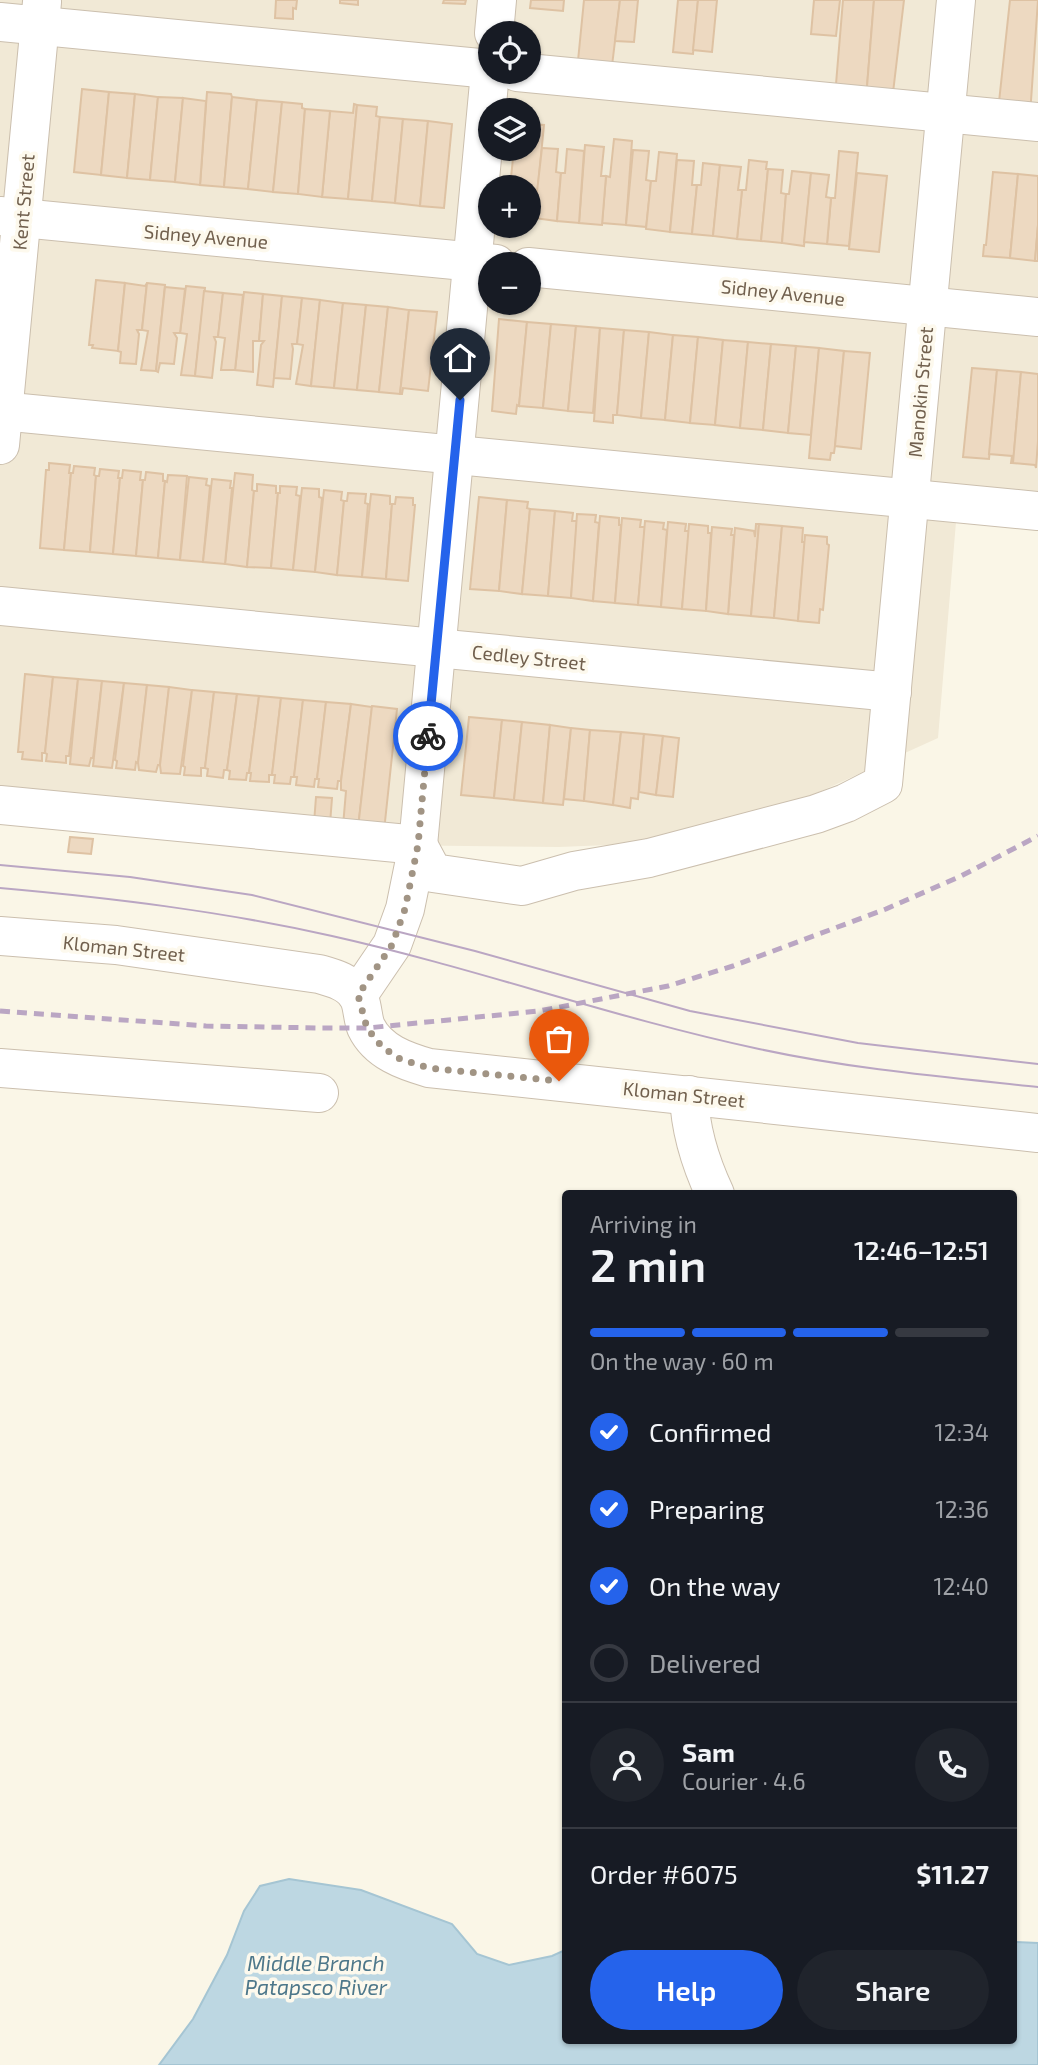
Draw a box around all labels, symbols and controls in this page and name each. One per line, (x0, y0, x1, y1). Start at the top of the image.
map controls (478, 21, 541, 315)
button: locate (478, 21, 541, 84)
button: layers (478, 98, 541, 161)
street label: Kent Street (7, 153, 39, 251)
button: + (478, 175, 541, 238)
street label: Sidney Avenue (143, 219, 269, 253)
button: − (478, 252, 541, 315)
street label: Sidney Avenue (720, 274, 846, 310)
street label: Manokin Street (903, 326, 937, 458)
pin (430, 328, 490, 400)
icon: home (441, 339, 479, 377)
street label: Cedley Street (471, 640, 587, 674)
courier (393, 701, 463, 771)
icon: bike (409, 717, 447, 755)
street label: Kloman Street (62, 930, 186, 966)
pin (529, 1009, 589, 1081)
icon: bag (540, 1020, 578, 1058)
street label: Kloman Street (622, 1076, 746, 1112)
text: Arriving in (590, 1210, 697, 1238)
text: 12:46–12:51 (854, 1234, 989, 1265)
text: 2 min (590, 1236, 706, 1291)
text: On the way · 60 m (590, 1347, 774, 1375)
icon: check (590, 1413, 628, 1451)
text: Confirmed (649, 1416, 772, 1447)
text: 12:34 (935, 1418, 989, 1446)
icon: check (590, 1490, 628, 1528)
text: Preparing (649, 1493, 764, 1524)
text: 12:36 (936, 1495, 989, 1523)
icon: check (590, 1567, 628, 1605)
text: On the way (649, 1570, 780, 1601)
text: 12:40 (933, 1572, 989, 1600)
text: Delivered (649, 1647, 761, 1678)
button: person (590, 1728, 664, 1802)
button: phone (915, 1728, 989, 1802)
text: Sam (682, 1736, 735, 1767)
text: Courier · 4.6 (682, 1767, 806, 1795)
text: Order #6075 (590, 1858, 738, 1889)
text: $11.27 (916, 1858, 989, 1889)
water label: Middle Branch Patapsco River (245, 1950, 388, 1999)
button: Help (590, 1950, 783, 2030)
button: Share (797, 1950, 989, 2030)

